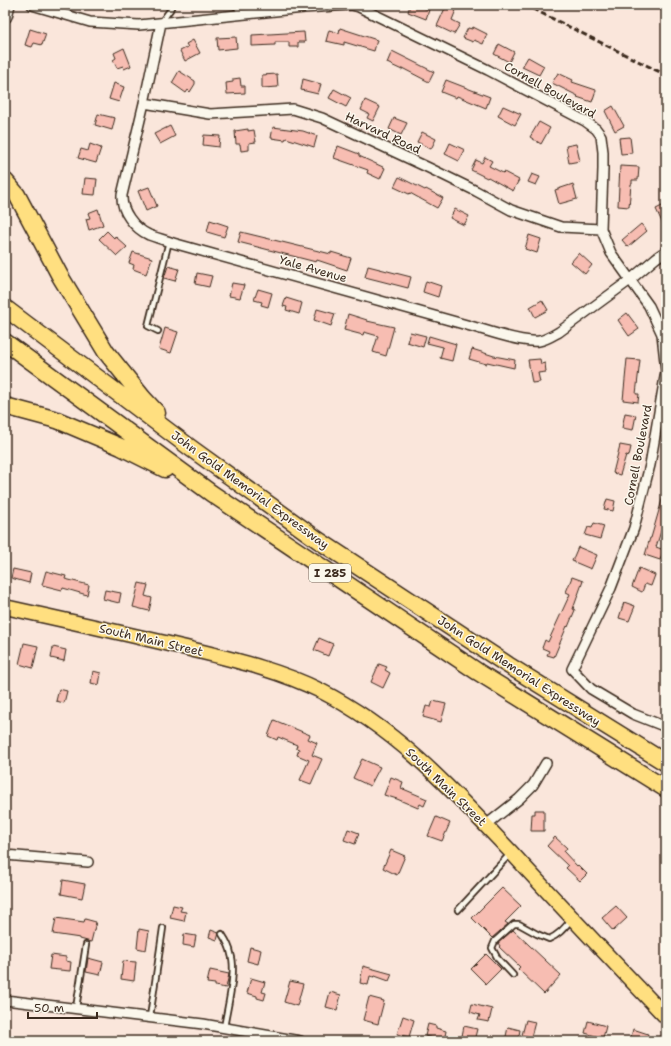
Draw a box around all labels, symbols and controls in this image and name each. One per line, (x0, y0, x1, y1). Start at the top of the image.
street label: Cornell Boulevard (501, 58, 599, 122)
street label: Harvard Road (342, 108, 424, 158)
street label: Yale Avenue (277, 252, 349, 286)
street label: Cornell Boulevard (620, 403, 656, 507)
street label: John Gold Memorial Expressway (168, 427, 332, 553)
road number: I 285 (309, 564, 351, 582)
street label: John Gold Memorial Expressway (434, 612, 604, 730)
street label: South Main Street (97, 620, 205, 660)
street label: South Main Street (402, 744, 490, 830)
scale bar (28, 994, 97, 1020)
text: 50 m (34, 1000, 64, 1016)

